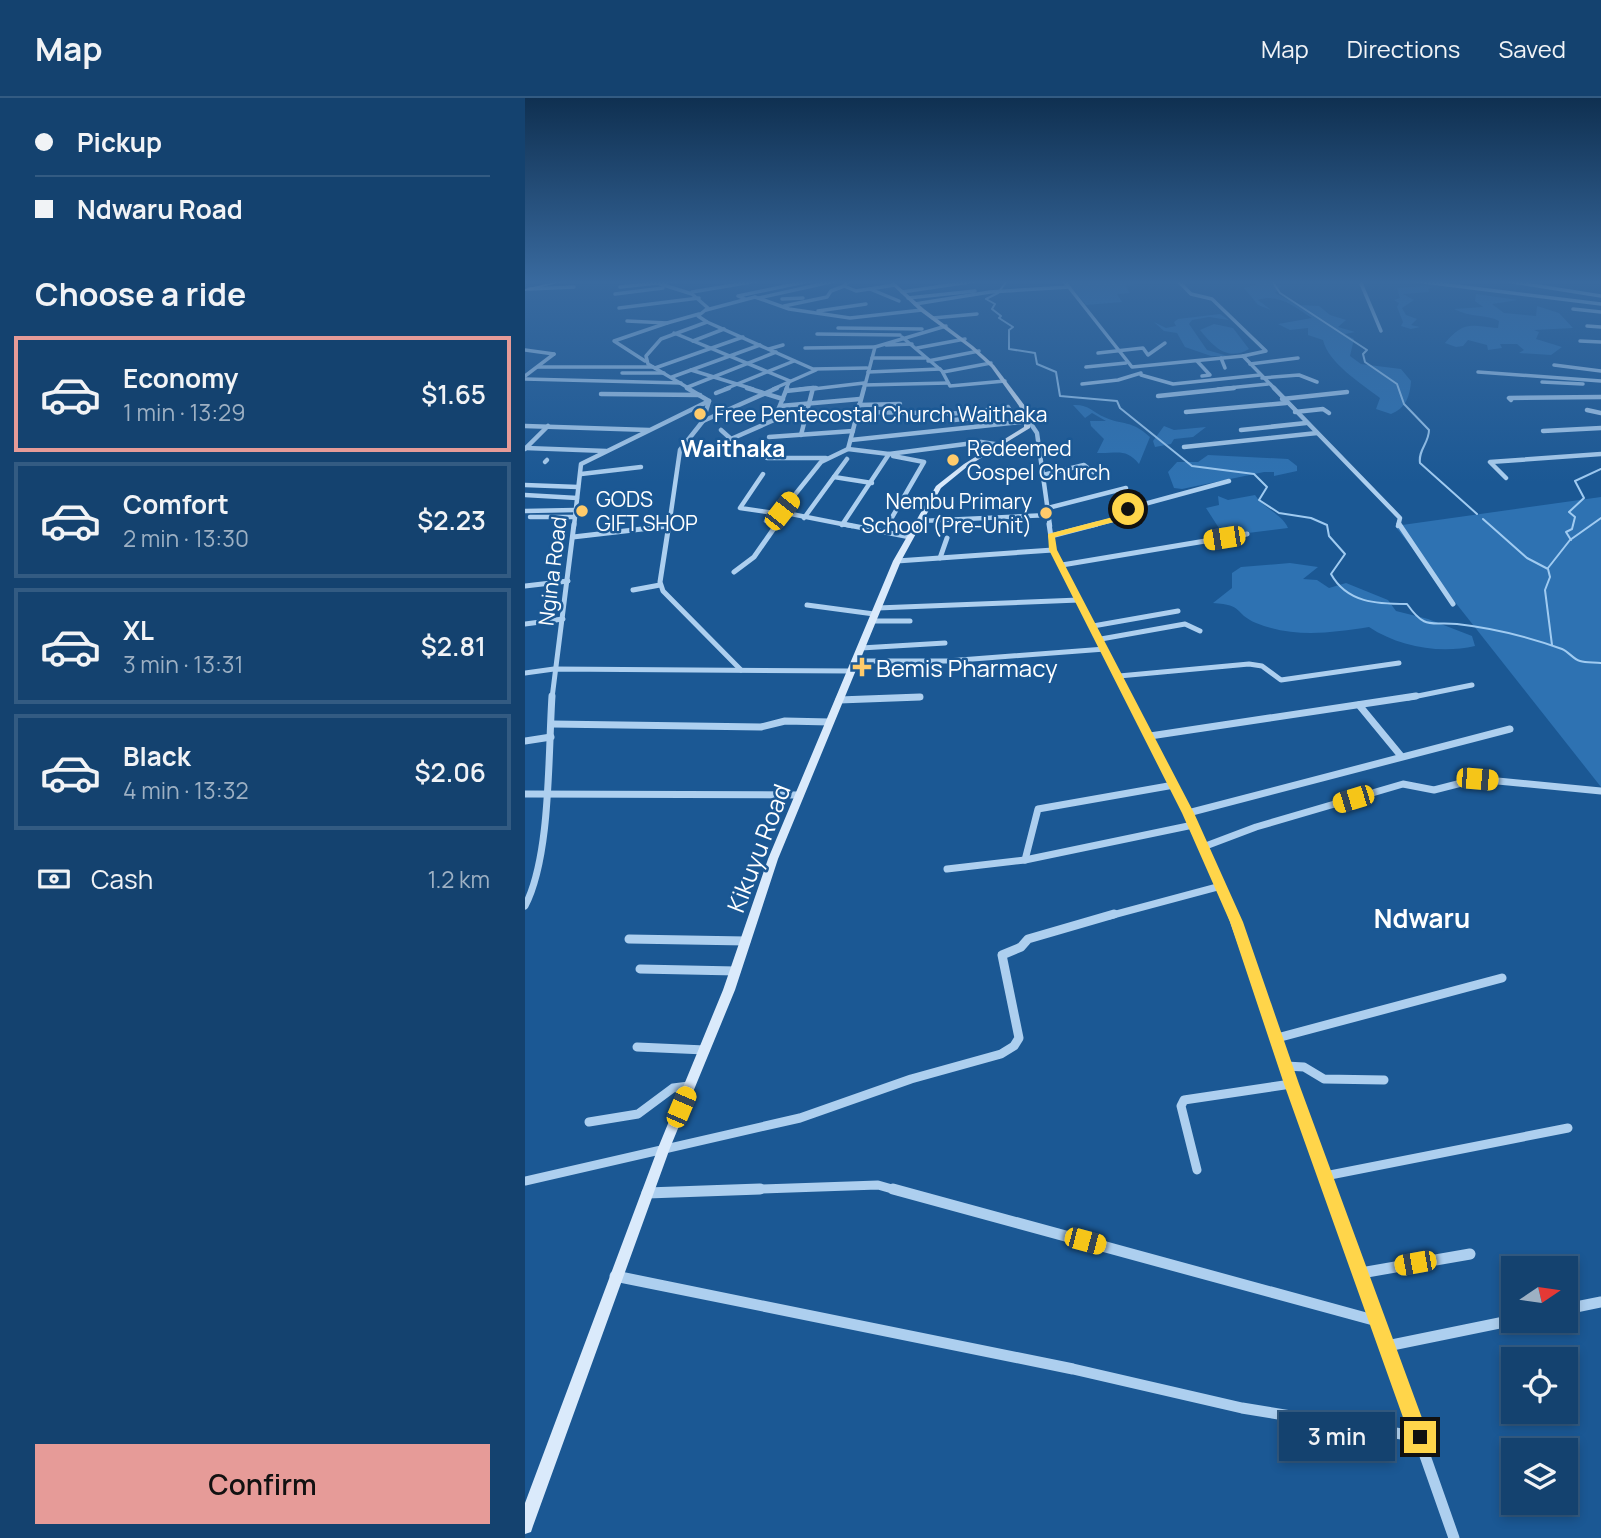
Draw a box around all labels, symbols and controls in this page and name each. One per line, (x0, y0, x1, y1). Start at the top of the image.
text: Map (35, 26, 103, 71)
text: Map (1261, 32, 1309, 65)
text: Directions (1347, 32, 1460, 65)
text: Saved (1498, 32, 1566, 65)
text: Pickup (77, 124, 162, 160)
text: Ndwaru Road (77, 191, 243, 227)
text: Choose a ride (35, 272, 246, 316)
text: Economy (123, 360, 238, 396)
icon: car (39, 363, 102, 426)
text: $1.65 (421, 376, 486, 412)
text: 1 min · 13:29 (123, 396, 245, 428)
place label: Free Pentecostal Church Waithaka (714, 400, 1047, 428)
marker: Free Pentecostal Church Waithaka (692, 406, 708, 422)
district label: Waithaka (681, 432, 785, 464)
place label: Redeemed Gospel Church (967, 434, 1110, 486)
marker: Redeemed Gospel Church (945, 452, 961, 468)
place label: GODS GIFT SHOP (596, 485, 698, 537)
text: Comfort (123, 486, 229, 522)
place label: Nembu Primary School (Pre-Unit) (861, 487, 1032, 539)
car (761, 488, 804, 534)
icon: car (39, 489, 102, 552)
route start (1112, 493, 1144, 525)
text: $2.23 (417, 502, 486, 538)
marker: GODS GIFT SHOP (574, 503, 590, 519)
marker: Nembu Primary School (Pre-Unit) (1038, 505, 1054, 521)
street label: Ngina Road (531, 515, 573, 627)
text: 2 min · 13:30 (123, 522, 249, 554)
car (1202, 524, 1247, 552)
text: XL (123, 612, 154, 648)
icon: car (39, 615, 102, 678)
text: $2.81 (421, 628, 486, 664)
text: 3 min · 13:31 (123, 648, 244, 680)
place label: Bemis Pharmacy (876, 651, 1058, 684)
marker: Bemis Pharmacy (854, 659, 870, 675)
text: Black (123, 738, 191, 774)
icon: car (39, 741, 102, 804)
text: $2.06 (414, 754, 486, 790)
car (1456, 767, 1499, 791)
text: 4 min · 13:32 (123, 774, 249, 806)
street label: Kikuyu Road (718, 779, 798, 917)
car (1330, 783, 1377, 815)
icon: cash (35, 860, 73, 898)
text: Cash (91, 861, 153, 897)
text: 1.2 km (427, 863, 490, 895)
district label: Ndwaru (1374, 900, 1470, 936)
car (664, 1084, 699, 1130)
car (1062, 1225, 1109, 1257)
car (1393, 1249, 1438, 1277)
north arrow (1501, 1256, 1579, 1334)
map controls (1501, 1256, 1578, 1515)
button: locate (1501, 1347, 1578, 1424)
callout: 3 min (1280, 1412, 1395, 1462)
text: 3 min (1308, 1420, 1366, 1452)
route end (1404, 1421, 1436, 1453)
button: layers (1501, 1438, 1578, 1515)
button: Confirm (35, 1444, 490, 1524)

